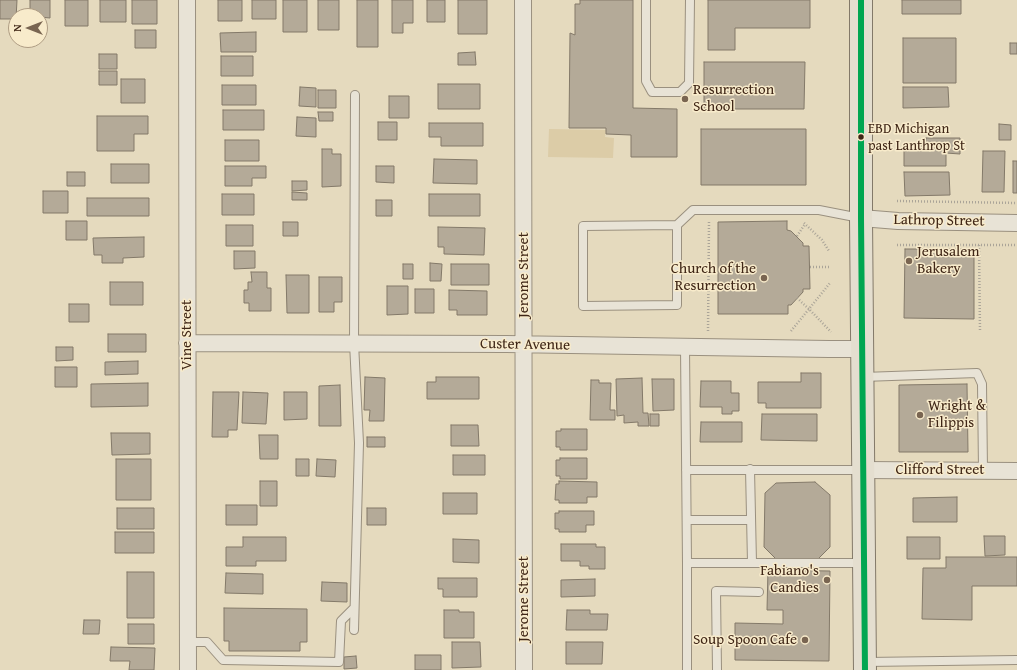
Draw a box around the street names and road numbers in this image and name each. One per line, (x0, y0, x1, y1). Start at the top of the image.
street label: Lathrop Street (893, 211, 985, 231)
street label: Jerome Street (515, 232, 533, 318)
street label: Vine Street (178, 300, 196, 370)
street label: Custer Avenue (480, 335, 570, 355)
street label: Clifford Street (895, 461, 985, 479)
street label: Jerome Street (515, 556, 533, 642)

